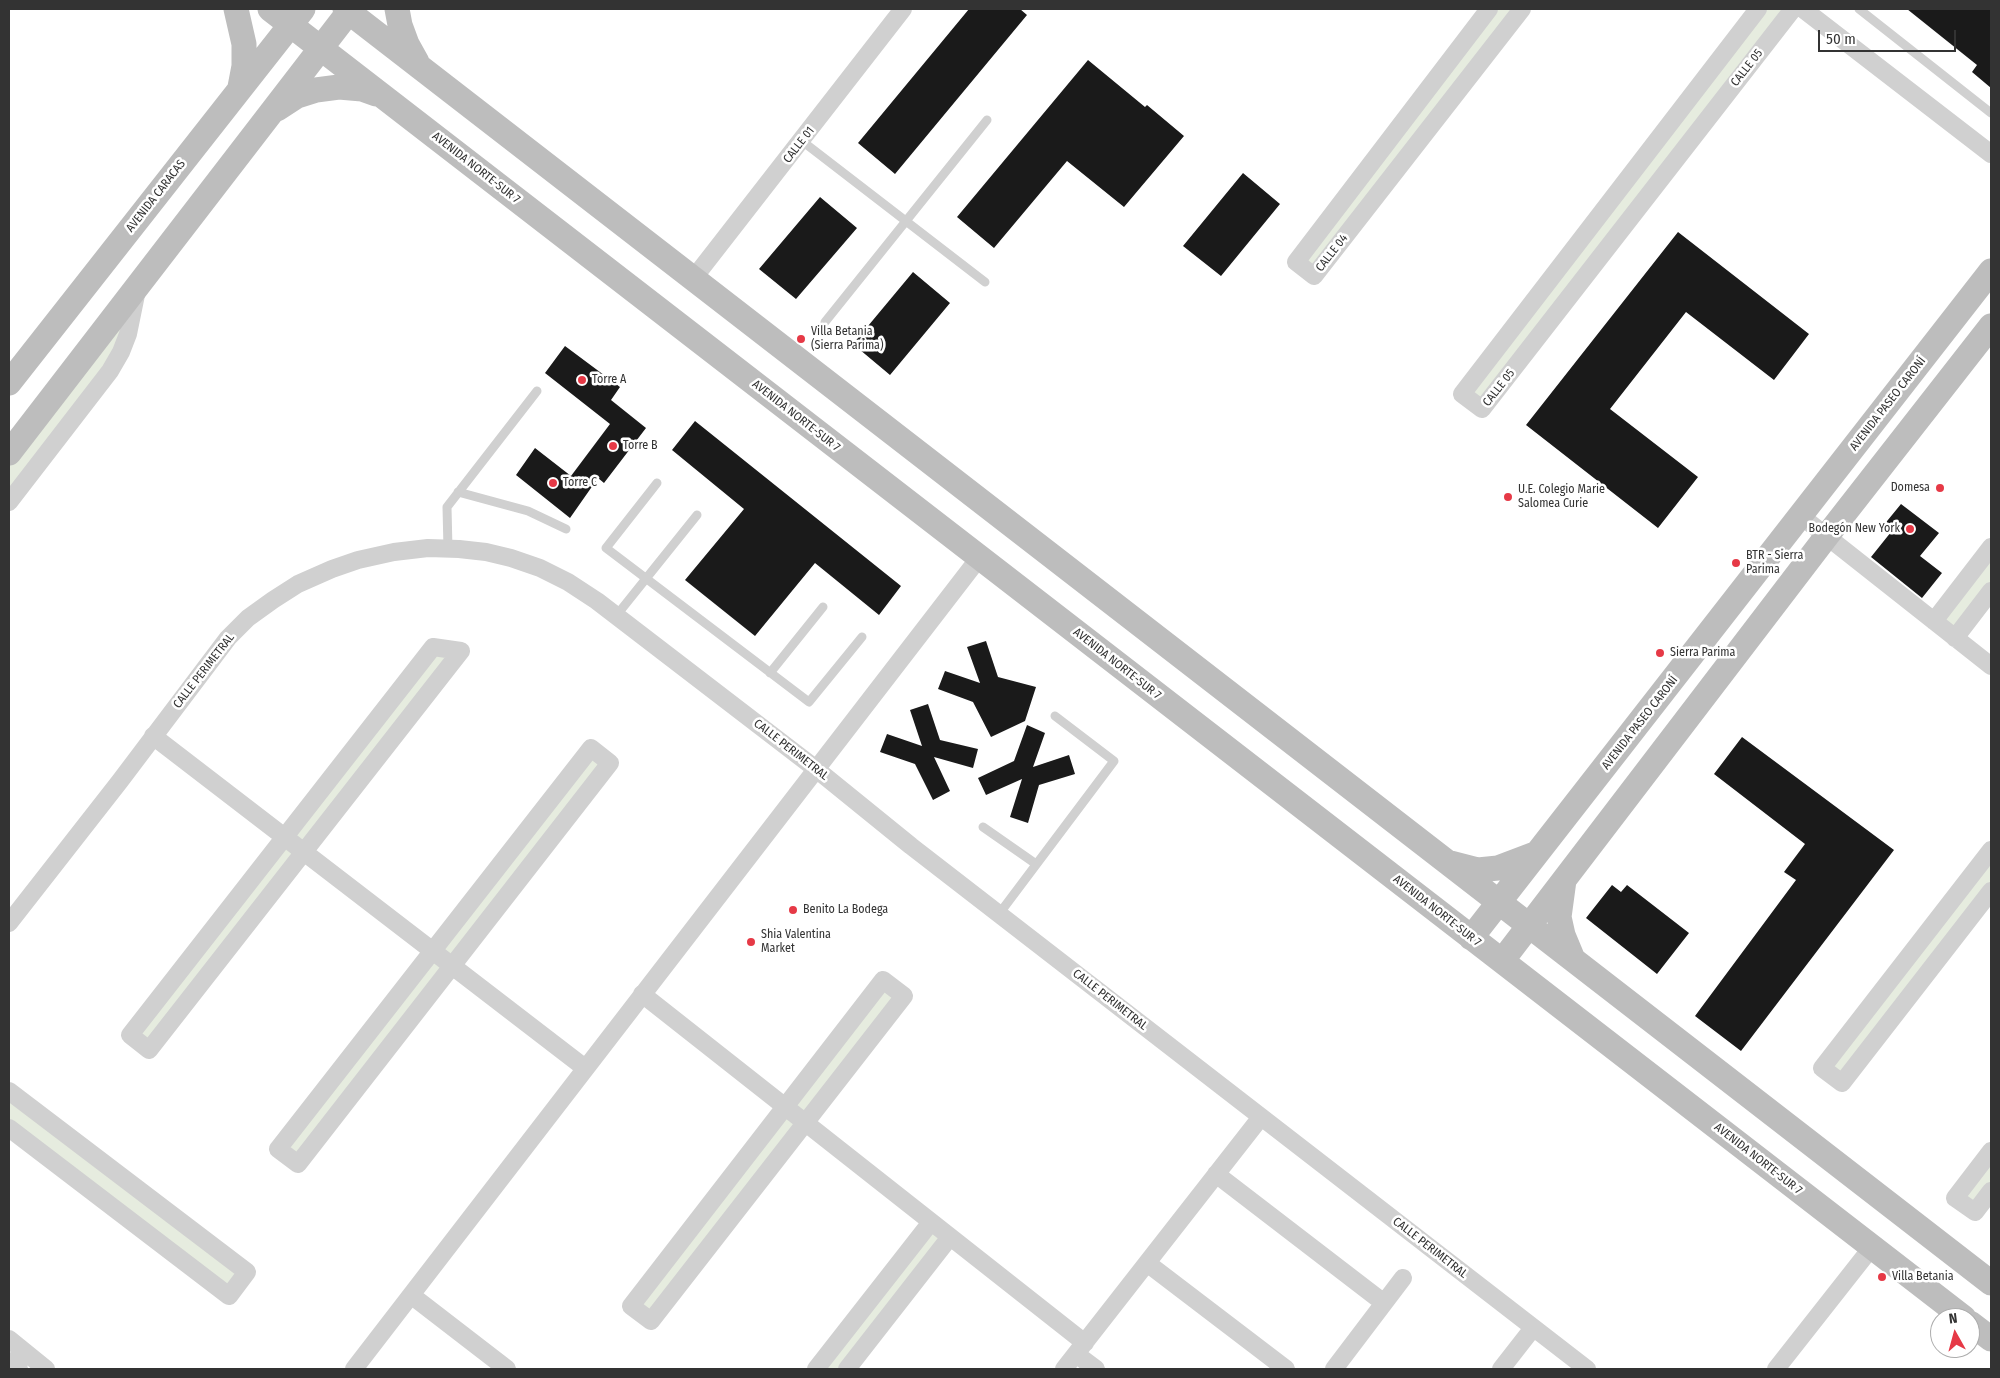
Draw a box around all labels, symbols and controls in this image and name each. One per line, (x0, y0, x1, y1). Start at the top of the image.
scale bar (1820, 20, 1958, 52)
text: 50 m (1826, 30, 1856, 48)
street label: CALLE 05 (1728, 47, 1766, 89)
street label: CALLE 01 (780, 124, 818, 166)
street label: AVENIDA NORTE-SUR 7 (429, 129, 523, 207)
street label: AVENIDA CARACAS (123, 157, 189, 235)
street label: CALLE 04 (1313, 231, 1351, 275)
place label: Villa Betania (Sierra Parima) (811, 325, 884, 353)
marker: Villa Betania (Sierra Parima) (795, 333, 807, 345)
street label: AVENIDA PASEO CARONÍ (1847, 354, 1929, 454)
street label: CALLE 05 (1480, 367, 1518, 409)
place label: Torre A (592, 373, 626, 387)
marker: Torre A (576, 374, 588, 386)
street label: AVENIDA NORTE-SUR 7 (749, 377, 843, 455)
place label: Torre B (623, 439, 658, 453)
marker: Torre B (607, 440, 619, 452)
place label: Torre C (563, 476, 597, 490)
marker: Torre C (547, 477, 559, 489)
place label: Domesa (1891, 481, 1930, 495)
marker: Domesa (1934, 482, 1946, 494)
place label: U.E. Colegio Marie Salomea Curie (1518, 483, 1605, 511)
marker: U.E. Colegio Marie Salomea Curie (1502, 491, 1514, 503)
place label: Bodegón New York (1809, 522, 1900, 536)
marker: Bodegón New York (1904, 523, 1916, 535)
place label: BTR - Sierra Parima (1746, 549, 1803, 577)
marker: BTR - Sierra Parima (1730, 557, 1742, 569)
street label: AVENIDA NORTE-SUR 7 (1070, 625, 1164, 703)
street label: CALLE PERIMETRAL (170, 631, 238, 711)
place label: Sierra Parima (1670, 646, 1735, 660)
marker: Sierra Parima (1654, 647, 1666, 659)
street label: AVENIDA PASEO CARONÍ (1599, 673, 1681, 773)
street label: CALLE PERIMETRAL (751, 716, 831, 784)
street label: AVENIDA NORTE-SUR 7 (1390, 872, 1484, 950)
place label: Benito La Bodega (803, 903, 888, 917)
marker: Benito La Bodega (787, 904, 799, 916)
place label: Shia Valentina Market (761, 928, 831, 956)
marker: Shia Valentina Market (745, 936, 757, 948)
street label: CALLE PERIMETRAL (1070, 966, 1150, 1034)
street label: AVENIDA NORTE-SUR 7 (1711, 1120, 1805, 1198)
street label: CALLE PERIMETRAL (1390, 1214, 1470, 1282)
place label: Villa Betania (1892, 1270, 1954, 1284)
marker: Villa Betania (1876, 1271, 1888, 1283)
north arrow (1930, 1308, 1980, 1358)
text: N (1948, 1310, 1958, 1328)

